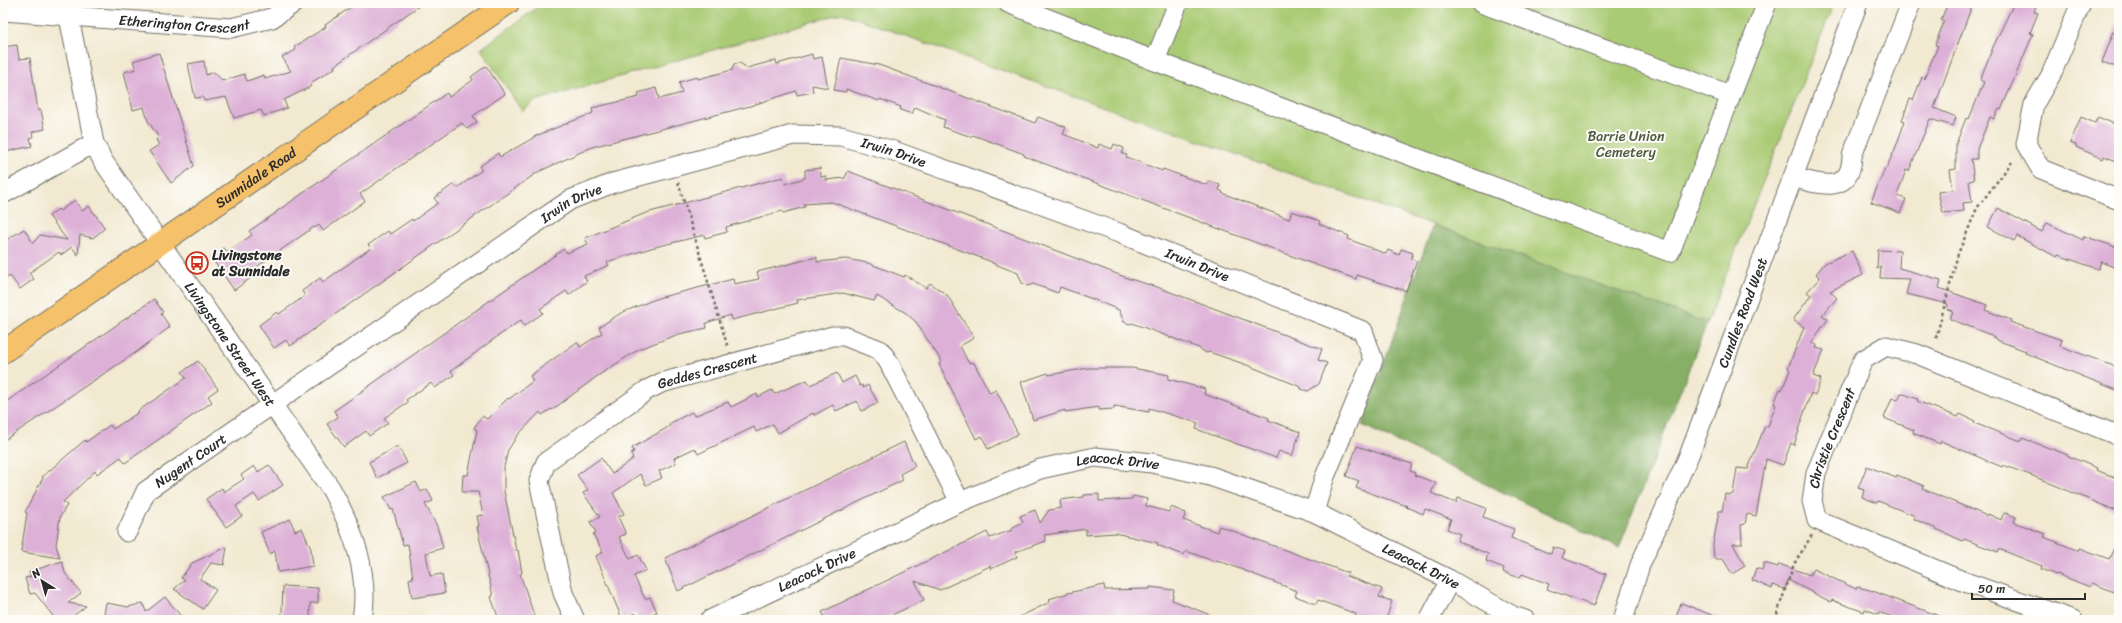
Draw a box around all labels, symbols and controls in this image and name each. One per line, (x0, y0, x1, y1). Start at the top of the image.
street label: Etherington Crescent (118, 7, 254, 40)
park label: Barrie Union Cemetery (1588, 124, 1665, 165)
street label: Irwin Drive (857, 130, 930, 174)
street label: Sunnidale Road (210, 139, 303, 215)
street label: Irwin Drive (534, 176, 606, 230)
street label: Irwin Drive (1161, 240, 1234, 289)
place label: Livingstone at Sunnidale (211, 243, 290, 284)
bus stop icon: Livingstone at Sunnidale (184, 250, 210, 276)
street label: Cundles Road West (1710, 254, 1774, 371)
street label: Livingstone Street West (178, 276, 283, 412)
street label: Geddes Crescent (654, 345, 760, 396)
street label: Christie Crescent (1801, 382, 1863, 490)
street label: Nugent Court (149, 427, 232, 494)
street label: Leacock Drive (1073, 444, 1162, 477)
street label: Leacock Drive (1378, 536, 1465, 596)
street label: Leacock Drive (773, 540, 860, 599)
north arrow (22, 561, 62, 601)
text: N (27, 563, 45, 584)
scale bar (1972, 575, 2085, 601)
text: 50 m (1978, 578, 2005, 600)

